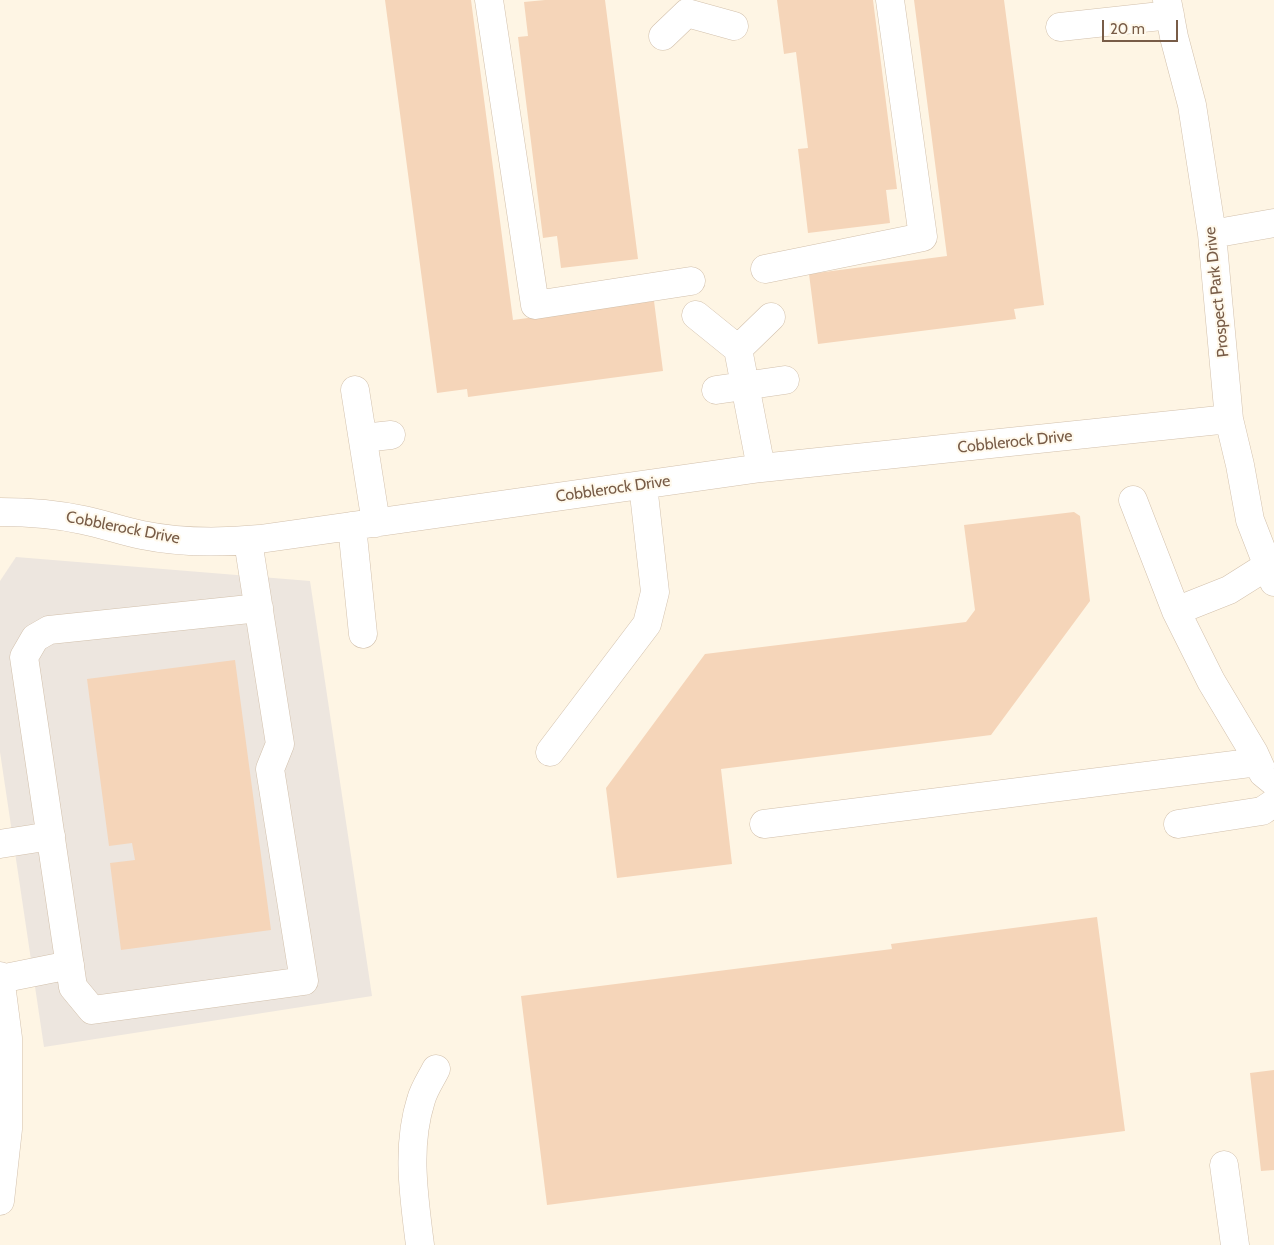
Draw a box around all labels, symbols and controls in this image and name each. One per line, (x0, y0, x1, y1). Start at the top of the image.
scale bar (1104, 10, 1180, 42)
text: 20 m (1110, 20, 1145, 38)
street label: Prospect Park Drive (1201, 226, 1233, 358)
street label: Cobblerock Drive (956, 426, 1074, 458)
street label: Cobblerock Drive (554, 471, 672, 507)
street label: Cobblerock Drive (64, 508, 182, 548)

